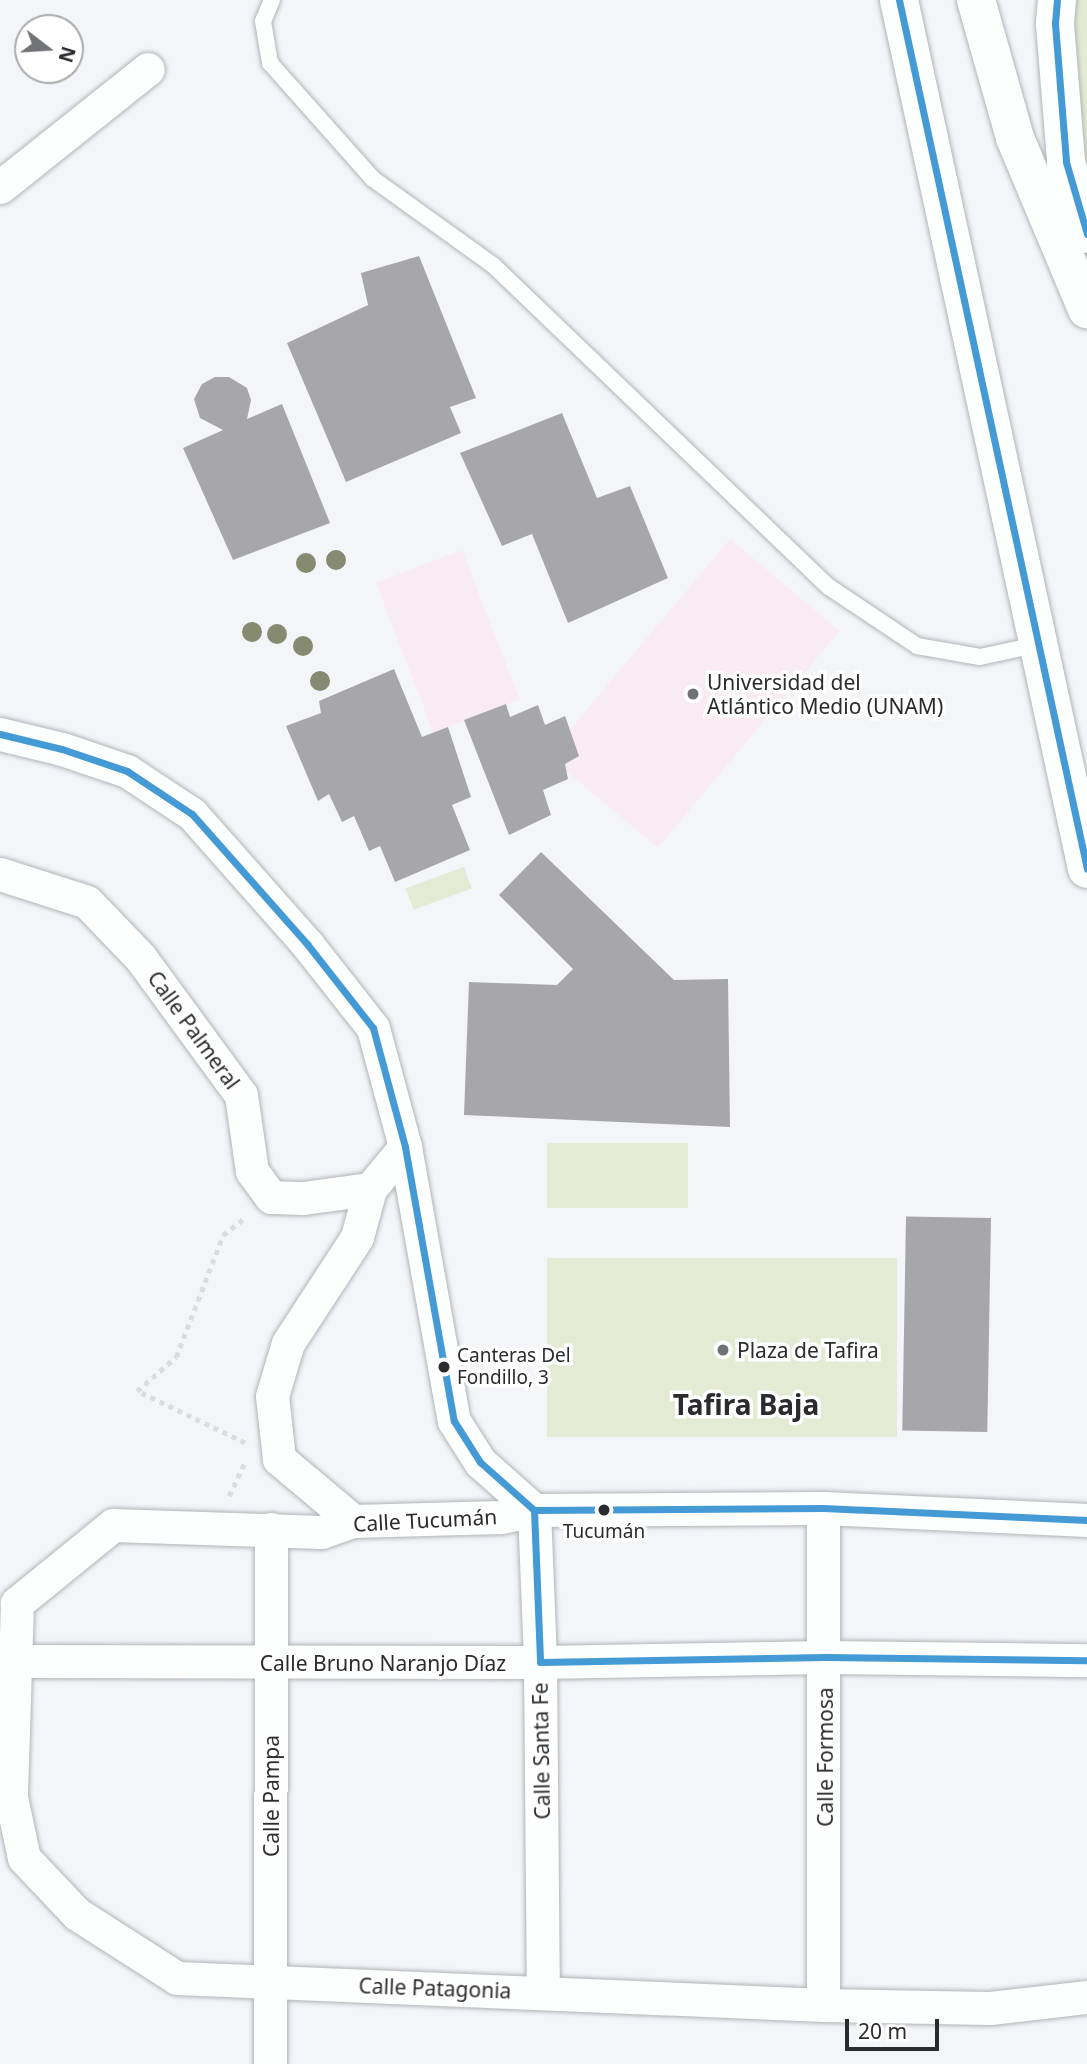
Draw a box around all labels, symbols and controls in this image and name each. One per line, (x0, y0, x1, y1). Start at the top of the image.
north arrow (14, 14, 84, 84)
text: N (52, 43, 82, 66)
place label: Universidad del Atlántico Medio (UNAM) (707, 669, 943, 719)
marker: Universidad del Atlántico Medio (UNAM) (685, 686, 701, 702)
street label: Calle Palmeral (143, 966, 245, 1094)
place label: Plaza de Tafira (737, 1337, 879, 1363)
marker: Plaza de Tafira (715, 1342, 731, 1358)
place label: Canteras Del Fondillo, 3 (457, 1345, 571, 1389)
marker: Canteras Del Fondillo, 3 (437, 1360, 451, 1374)
district label: Tafira Baja (673, 1387, 819, 1421)
marker: Tucumán (597, 1503, 611, 1517)
street label: Calle Tucumán (352, 1504, 498, 1536)
place label: Tucumán (563, 1521, 645, 1543)
street label: Calle Bruno Naranjo Díaz (260, 1650, 506, 1676)
street label: Calle Santa Fe (527, 1682, 555, 1820)
street label: Calle Formosa (812, 1687, 838, 1827)
street label: Calle Pampa (258, 1735, 284, 1857)
street label: Calle Patagonia (358, 1973, 512, 2003)
scale bar (849, 2004, 944, 2048)
text: 20 m (858, 2017, 907, 2045)

